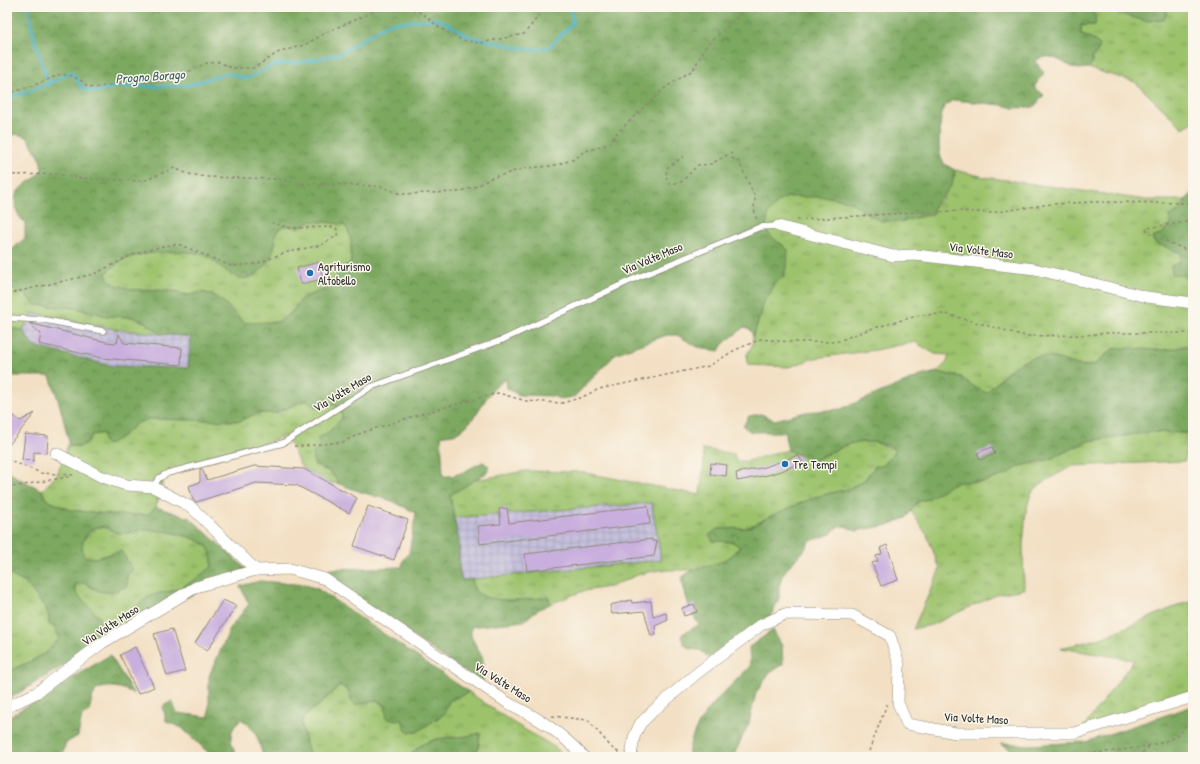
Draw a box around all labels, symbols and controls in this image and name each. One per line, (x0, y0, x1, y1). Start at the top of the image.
water label: Progno Borago (115, 64, 187, 88)
street label: Via Volte Maso (619, 237, 685, 278)
street label: Via Volte Maso (948, 238, 1014, 262)
place label: Agriturismo Altobello (318, 258, 371, 289)
marker: Agriturismo Altobello (305, 268, 315, 278)
street label: Via Volte Maso (310, 368, 374, 416)
place label: Tre Tempi (793, 456, 837, 473)
marker: Tre Tempi (780, 459, 790, 469)
street label: Via Volte Maso (78, 600, 142, 650)
street label: Via Volte Maso (471, 658, 535, 706)
street label: Via Volte Maso (943, 708, 1009, 728)

